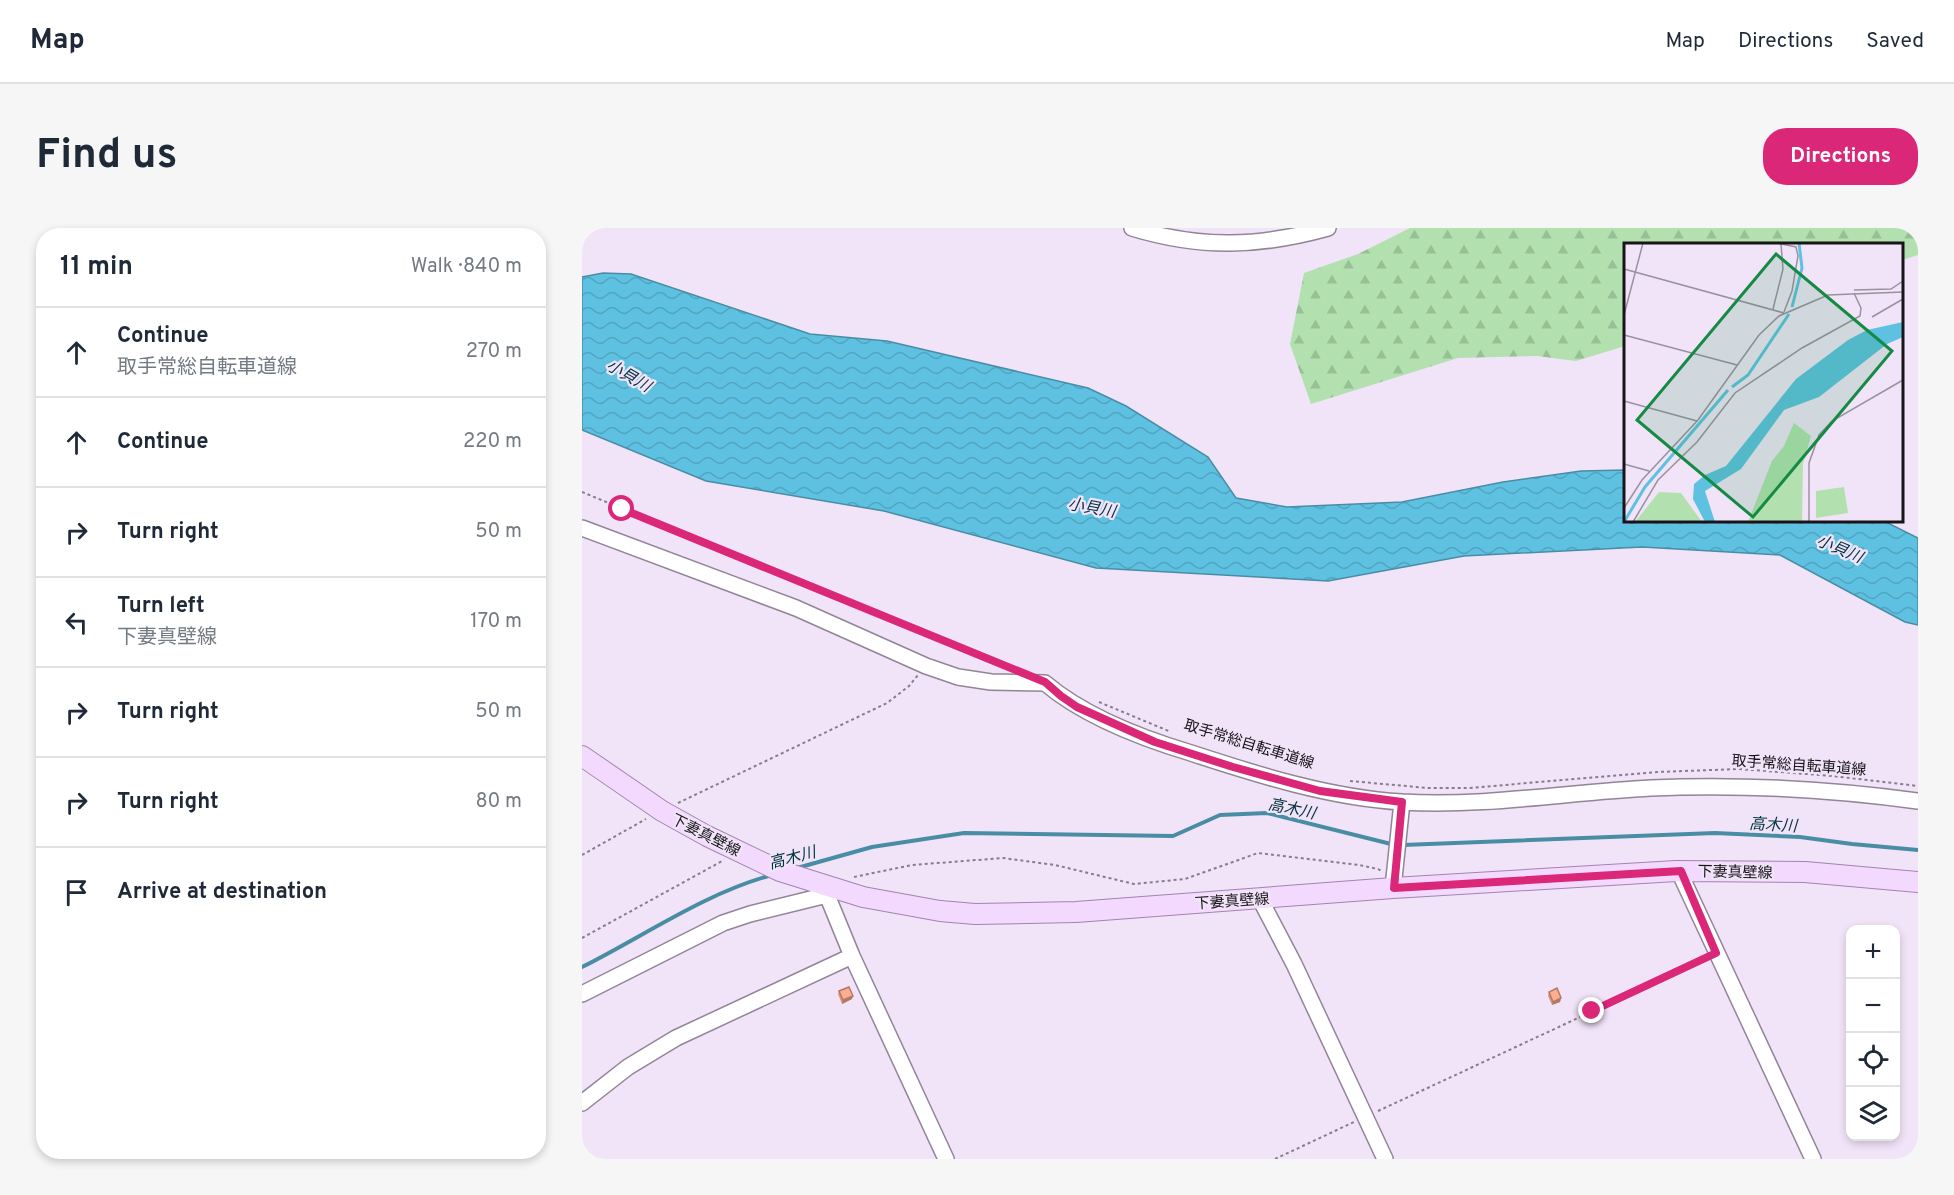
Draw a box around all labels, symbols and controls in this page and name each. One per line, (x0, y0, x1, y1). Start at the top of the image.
text: Map (30, 23, 85, 59)
text: Map (1665, 28, 1705, 55)
text: Directions (1738, 28, 1833, 55)
text: Saved (1866, 28, 1924, 55)
button: Directions (1763, 128, 1918, 185)
text: Find us (36, 130, 177, 183)
inset map (1624, 243, 1903, 522)
text: 11 min (60, 251, 133, 284)
text: Walk · 840 m (411, 254, 522, 280)
text: Continue (117, 323, 208, 350)
icon: ahead (60, 336, 93, 369)
text: 270 m (466, 339, 522, 365)
text: 取手常総自転車道線 (117, 355, 297, 381)
water label: 小貝川 (602, 356, 656, 398)
icon: ahead (60, 426, 93, 459)
text: Continue (117, 429, 208, 456)
text: 220 m (463, 429, 522, 455)
route start (608, 495, 634, 521)
water label: 小貝川 (1066, 495, 1119, 523)
icon: right (60, 516, 93, 549)
text: Turn right (117, 519, 219, 546)
text: 50 m (475, 519, 522, 545)
water label: 小貝川 (1813, 531, 1867, 569)
text: Turn left (117, 593, 205, 620)
icon: left (60, 606, 93, 639)
text: 170 m (470, 609, 522, 635)
text: 下妻真壁線 (117, 625, 217, 651)
icon: right (60, 696, 93, 729)
text: Turn right (117, 699, 219, 726)
text: 50 m (475, 699, 522, 725)
street label: 取手常総自転車道線 (1181, 717, 1316, 774)
street label: 取手常総自転車道線 (1731, 752, 1867, 781)
icon: right (60, 786, 93, 819)
text: Turn right (117, 789, 219, 816)
text: 80 m (476, 789, 522, 815)
water label: 高木川 (1266, 795, 1319, 825)
street label: 下妻真壁線 (668, 811, 743, 862)
water label: 高木川 (1748, 815, 1799, 837)
water label: 高木川 (767, 843, 820, 875)
street label: 下妻真壁線 (1697, 863, 1773, 884)
icon: arrive (60, 876, 93, 909)
text: Arrive at destination (117, 879, 327, 906)
street label: 下妻真壁線 (1194, 890, 1270, 915)
map controls (1846, 925, 1900, 1141)
button: + (1846, 925, 1900, 979)
button: − (1846, 979, 1900, 1033)
route end (1578, 997, 1604, 1023)
button: locate (1846, 1033, 1900, 1087)
button: layers (1846, 1087, 1900, 1141)

